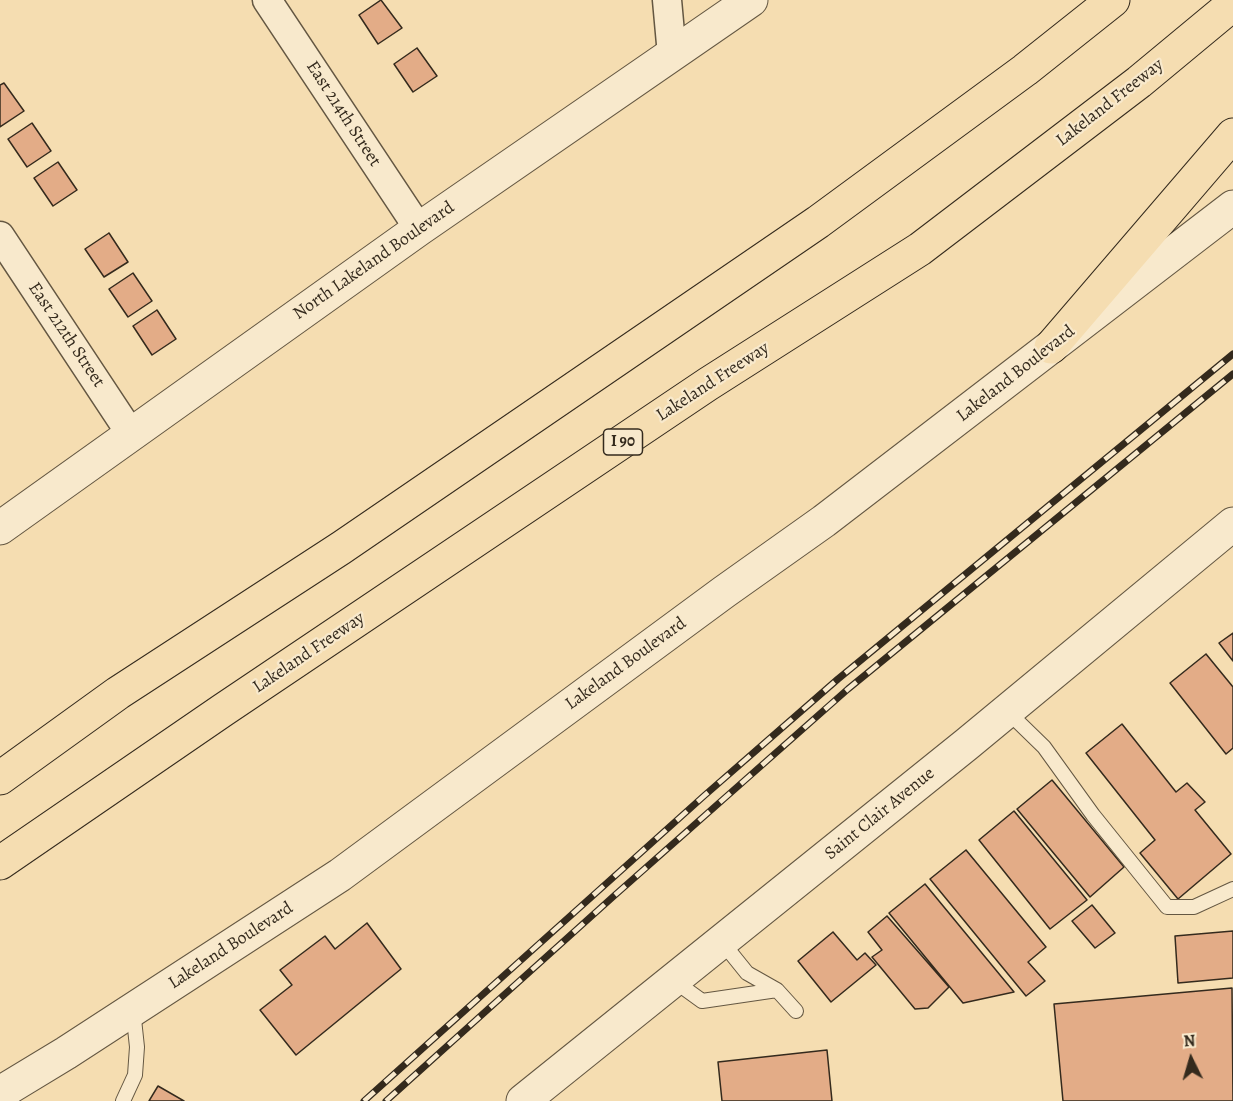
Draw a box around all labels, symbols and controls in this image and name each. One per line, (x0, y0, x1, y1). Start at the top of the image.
street label: Lakeland Freeway (1052, 54, 1168, 152)
street label: East 214th Street (301, 57, 385, 171)
street label: North Lakeland Boulevard (289, 197, 459, 325)
street label: East 212th Street (23, 278, 109, 392)
street label: Lakeland Boulevard (953, 321, 1079, 427)
street label: Lakeland Freeway (653, 337, 773, 427)
road number: I 90 (604, 429, 642, 455)
street label: Lakeland Freeway (249, 608, 369, 698)
street label: Lakeland Boulevard (561, 613, 691, 715)
street label: Saint Clair Avenue (821, 763, 939, 865)
street label: Lakeland Boulevard (165, 898, 297, 994)
north arrow (1161, 1029, 1221, 1089)
text: N (1183, 1030, 1196, 1053)

